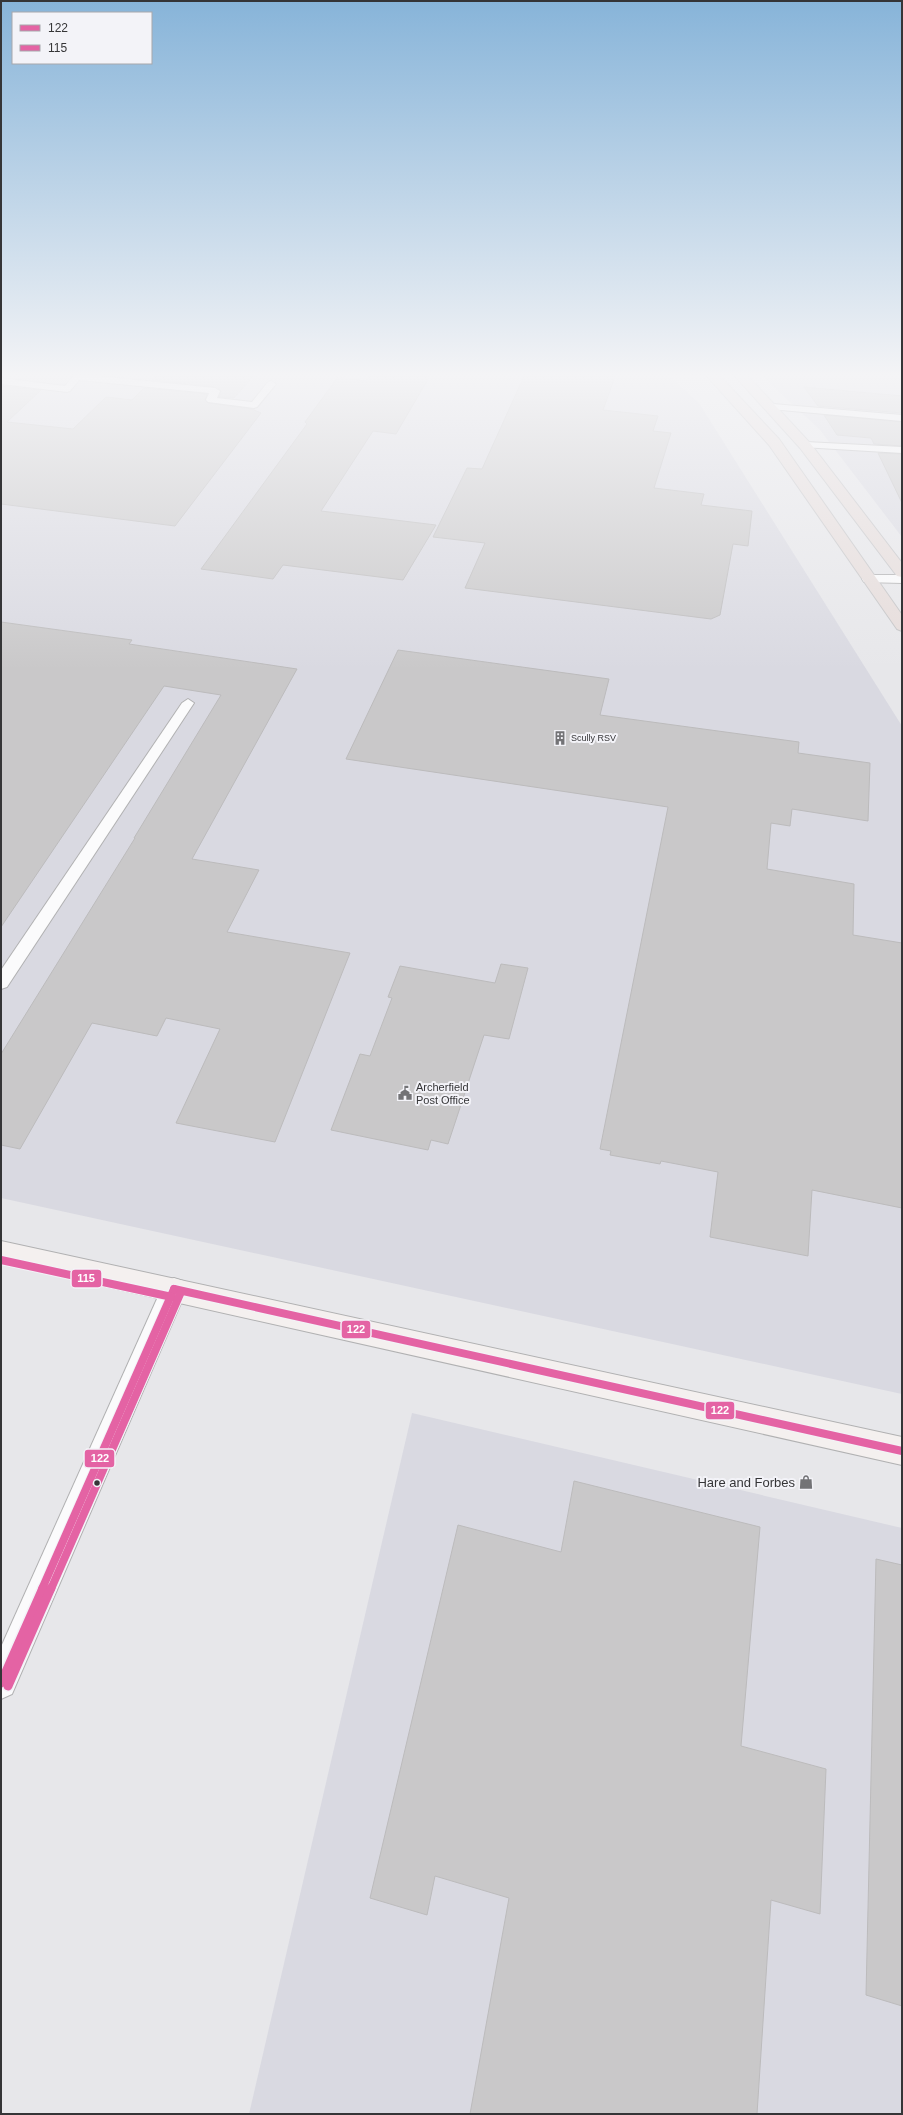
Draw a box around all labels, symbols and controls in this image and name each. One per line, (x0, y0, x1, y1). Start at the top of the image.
legend (12, 12, 152, 64)
text: 122 (48, 21, 68, 35)
text: 115 (48, 41, 67, 55)
building icon: Scully RSV (552, 730, 568, 746)
place label: Scully RSV (571, 733, 616, 743)
place label: Archerfield Post Office (416, 1081, 470, 1106)
public building icon: Archerfield Post Office (397, 1085, 413, 1101)
line badge: 115 (71, 1269, 102, 1288)
text: 115 (77, 1272, 95, 1284)
line badge: 122 (341, 1320, 371, 1339)
text: 122 (347, 1323, 365, 1335)
line badge: 122 (705, 1401, 735, 1420)
text: 122 (711, 1404, 729, 1416)
line badge: 122 (84, 1449, 115, 1468)
text: 122 (91, 1452, 109, 1464)
shop icon: Hare and Forbes (798, 1474, 814, 1490)
place label: Hare and Forbes (697, 1475, 795, 1490)
unlabelled marker (92, 1478, 102, 1488)

